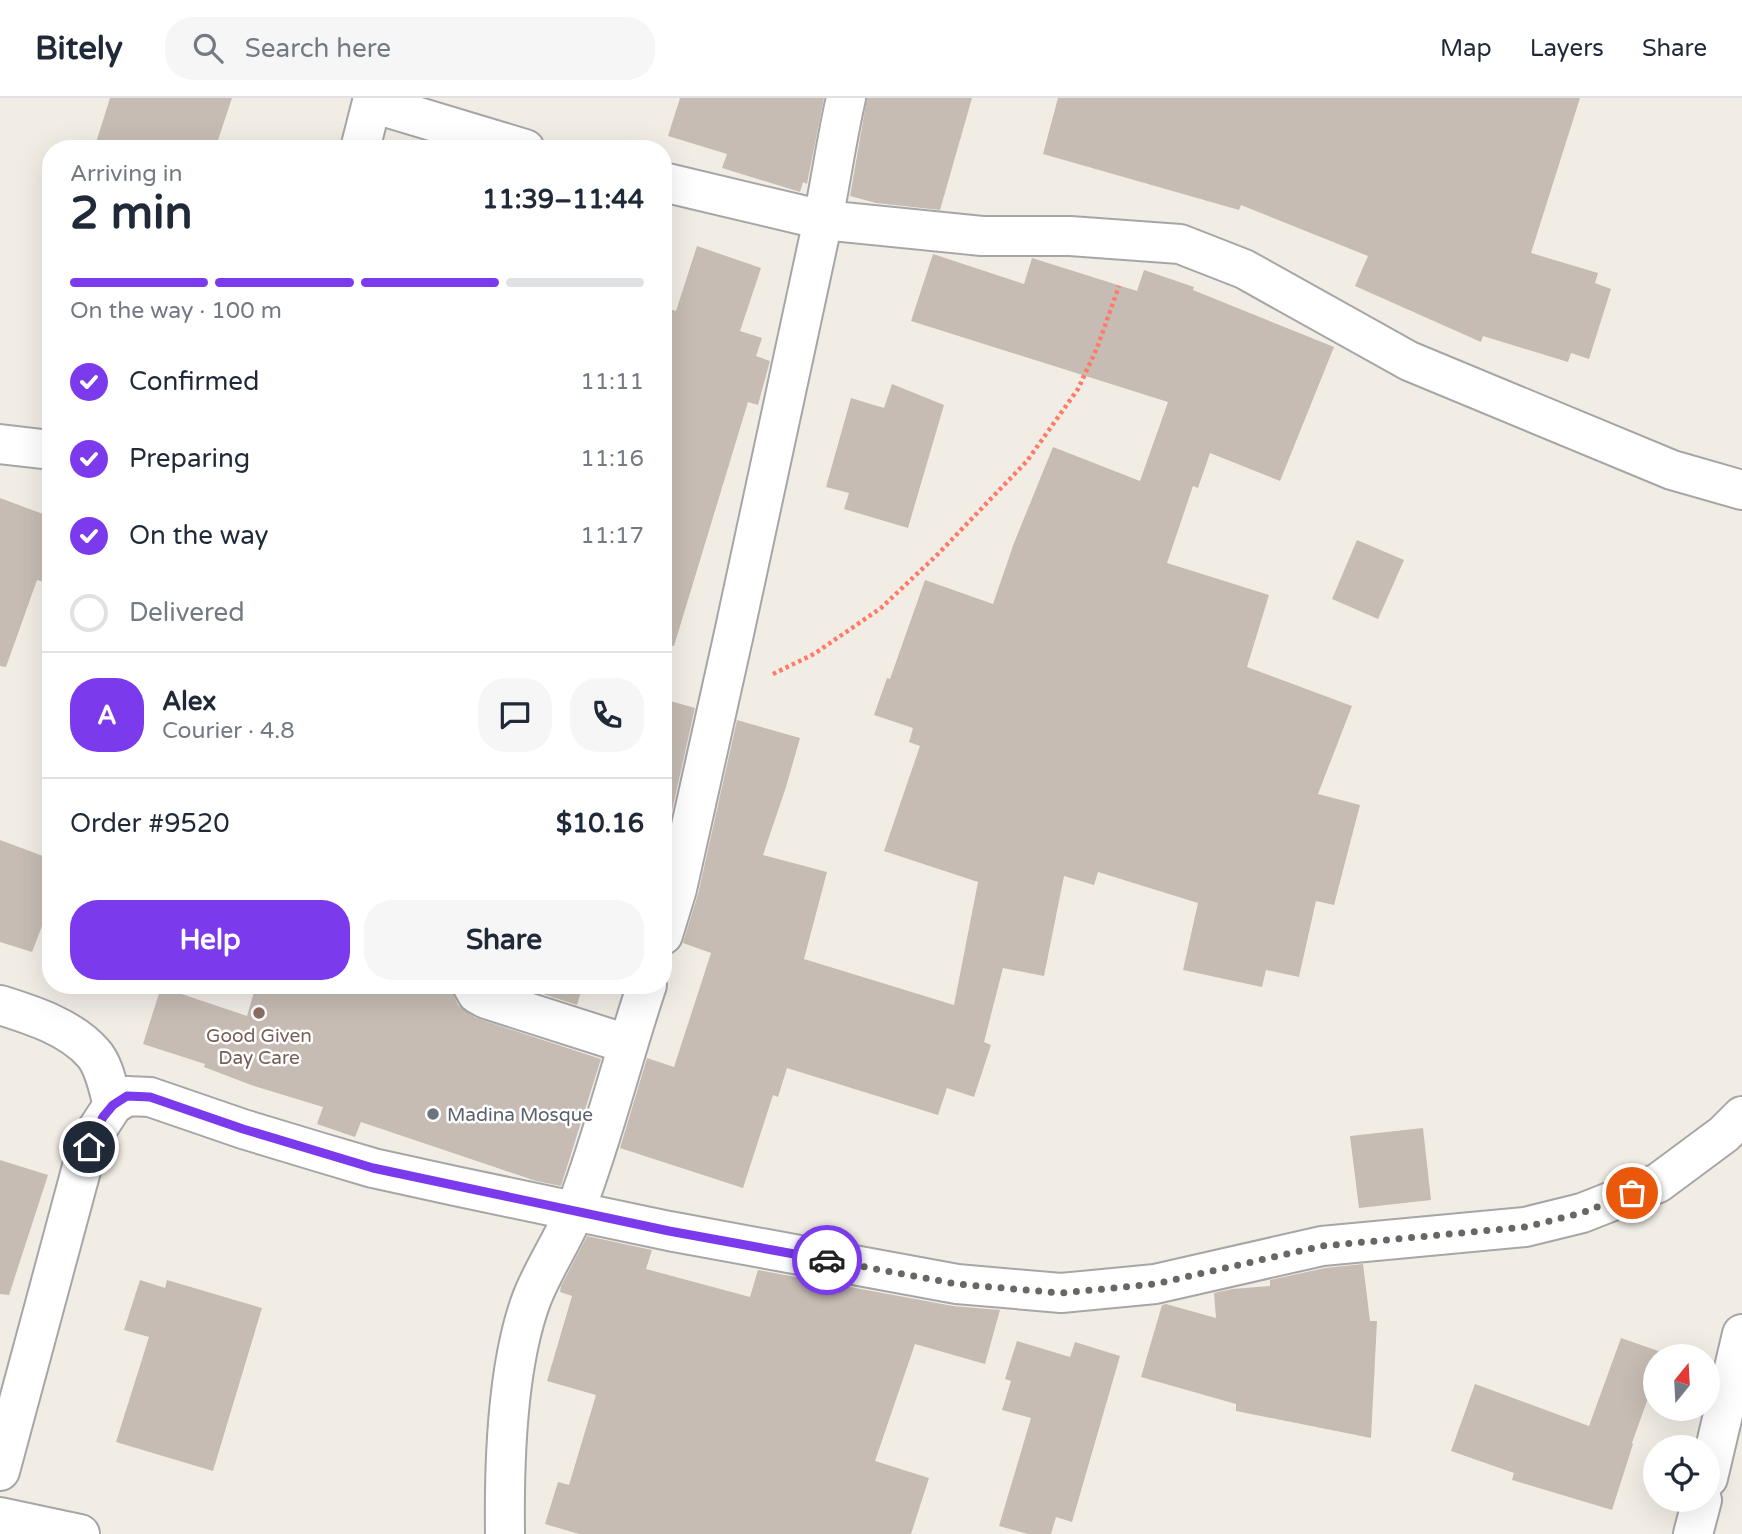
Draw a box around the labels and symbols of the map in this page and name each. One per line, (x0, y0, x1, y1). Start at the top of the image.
marker: Good Given Day Care (251, 1005, 267, 1021)
place label: Good Given Day Care (206, 1025, 312, 1069)
place label: Madina Mosque (447, 1104, 593, 1126)
marker: Madina Mosque (425, 1106, 441, 1122)
pin (59, 1117, 119, 1177)
pin (1602, 1163, 1662, 1223)
courier (792, 1225, 862, 1295)
north arrow (1643, 1344, 1720, 1421)

